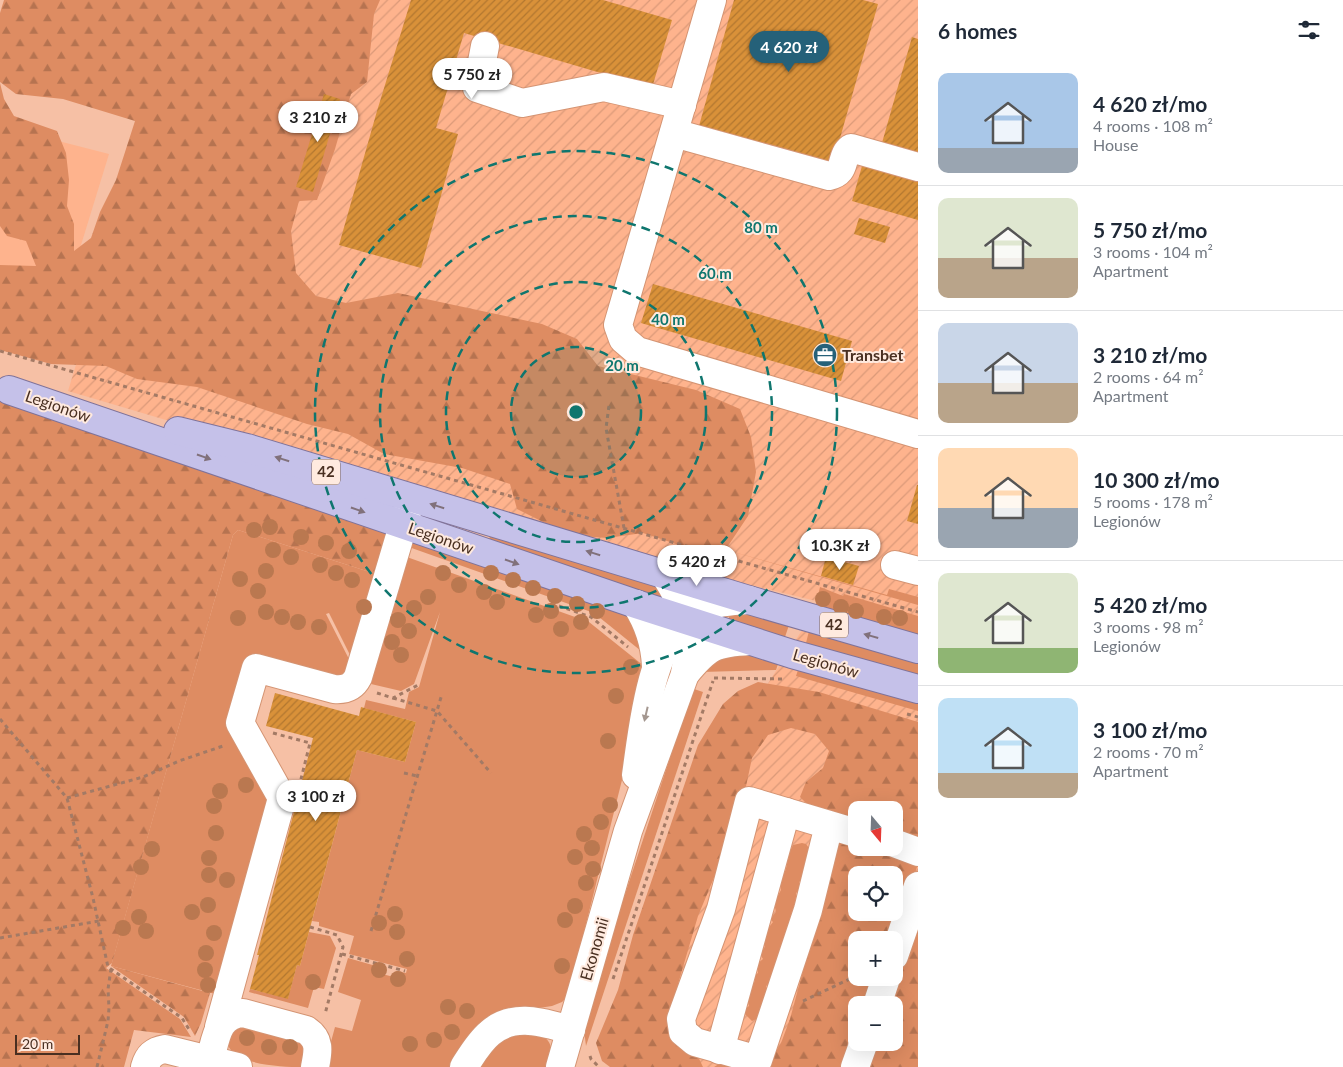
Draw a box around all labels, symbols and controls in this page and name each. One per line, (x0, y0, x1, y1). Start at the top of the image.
icon: filters (1295, 16, 1323, 44)
text: 6 homes (938, 18, 1017, 43)
pin: 4 620 zł (737, 30, 841, 73)
text: 4 620 zł (760, 37, 818, 56)
pin: 5 750 zł (420, 58, 524, 100)
text: 5 750 zł (443, 64, 501, 83)
text: 4 620 zł/mo (1093, 91, 1207, 116)
icon: home (978, 93, 1038, 153)
pin: 3 210 zł (266, 100, 370, 143)
text: 3 210 zł (289, 107, 347, 126)
text: 4 rooms · 108 m² (1093, 116, 1213, 135)
text: House (1093, 135, 1138, 154)
text: 5 750 zł/mo (1093, 217, 1207, 242)
text: 80 m (744, 218, 778, 236)
icon: home (978, 218, 1038, 278)
text: 3 rooms · 104 m² (1093, 242, 1213, 261)
text: Apartment (1093, 261, 1168, 280)
text: 60 m (698, 264, 732, 282)
text: 40 m (651, 310, 685, 328)
office icon: Transbet (812, 342, 838, 368)
text: 3 210 zł/mo (1093, 342, 1207, 367)
icon: home (978, 343, 1038, 403)
place label: Transbet (842, 345, 904, 364)
text: 20 m (605, 356, 639, 374)
text: 2 rooms · 64 m² (1093, 367, 1204, 386)
street label: Legionów (23, 386, 94, 426)
text: Apartment (1093, 386, 1168, 405)
centre of rings (567, 403, 585, 421)
one-way arrow (197, 454, 212, 461)
one-way arrow (274, 454, 289, 462)
road number: 42 (312, 460, 340, 484)
text: 10 300 zł/mo (1093, 467, 1220, 492)
icon: home (978, 468, 1038, 528)
text: 5 rooms · 178 m² (1093, 492, 1213, 511)
one-way arrow (430, 502, 445, 510)
one-way arrow (351, 506, 366, 514)
text: Legionów (1093, 511, 1161, 530)
street label: Legionów (406, 518, 477, 558)
pin: 10.3K zł (788, 528, 892, 571)
text: 10.3K zł (810, 535, 870, 554)
pin: 5 420 zł (645, 544, 749, 587)
one-way arrow (585, 549, 600, 557)
text: 5 420 zł (668, 551, 726, 570)
one-way arrow (505, 558, 520, 566)
text: 5 420 zł/mo (1093, 592, 1207, 617)
icon: home (978, 593, 1038, 653)
road number: 42 (820, 612, 848, 638)
text: 3 rooms · 98 m² (1093, 617, 1204, 636)
one-way arrow (864, 631, 879, 639)
text: Legionów (1093, 636, 1161, 655)
street label: Legionów (791, 644, 862, 681)
one-way arrow (641, 706, 649, 722)
text: 3 100 zł/mo (1093, 717, 1207, 742)
icon: home (978, 718, 1038, 778)
text: 2 rooms · 70 m² (1093, 742, 1204, 761)
text: Apartment (1093, 761, 1168, 780)
pin: 3 100 zł (264, 780, 368, 822)
text: 3 100 zł (287, 786, 345, 805)
north arrow (848, 801, 902, 856)
map controls (848, 801, 903, 1051)
button: locate (848, 866, 903, 921)
street label: Ekonomii (575, 915, 612, 983)
button: + (848, 931, 903, 986)
button: − (848, 996, 903, 1051)
scale bar (15, 1032, 80, 1055)
text: 20 m (22, 1035, 53, 1052)

